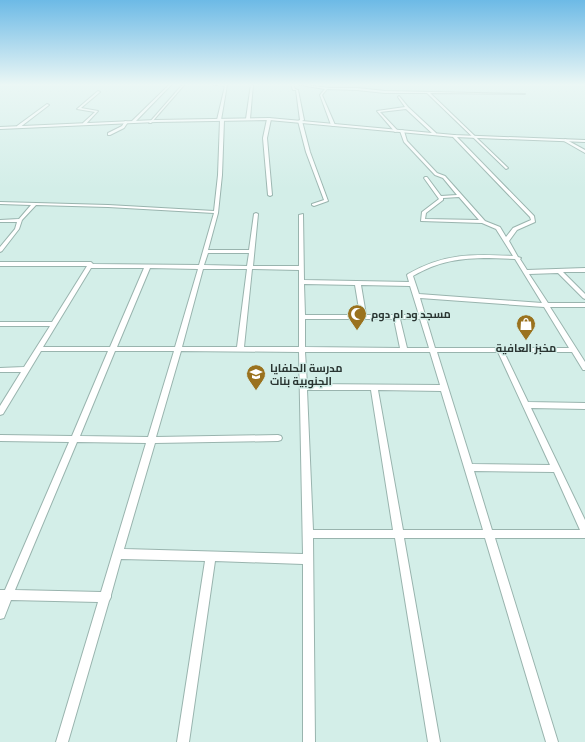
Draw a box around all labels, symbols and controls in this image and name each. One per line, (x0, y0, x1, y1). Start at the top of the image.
mosque icon: مسجد ود ام دوم (346, 303, 368, 331)
place label: مسجد ود ام دوم (371, 307, 451, 322)
shop icon: مخبز العافية (515, 313, 537, 341)
place label: مخبز العافية (496, 341, 556, 355)
place label: مدرسة الحلفايا الجنوبية بنات (270, 361, 343, 389)
school or university icon: مدرسة الحلفايا الجنوبية بنات (245, 363, 267, 391)

